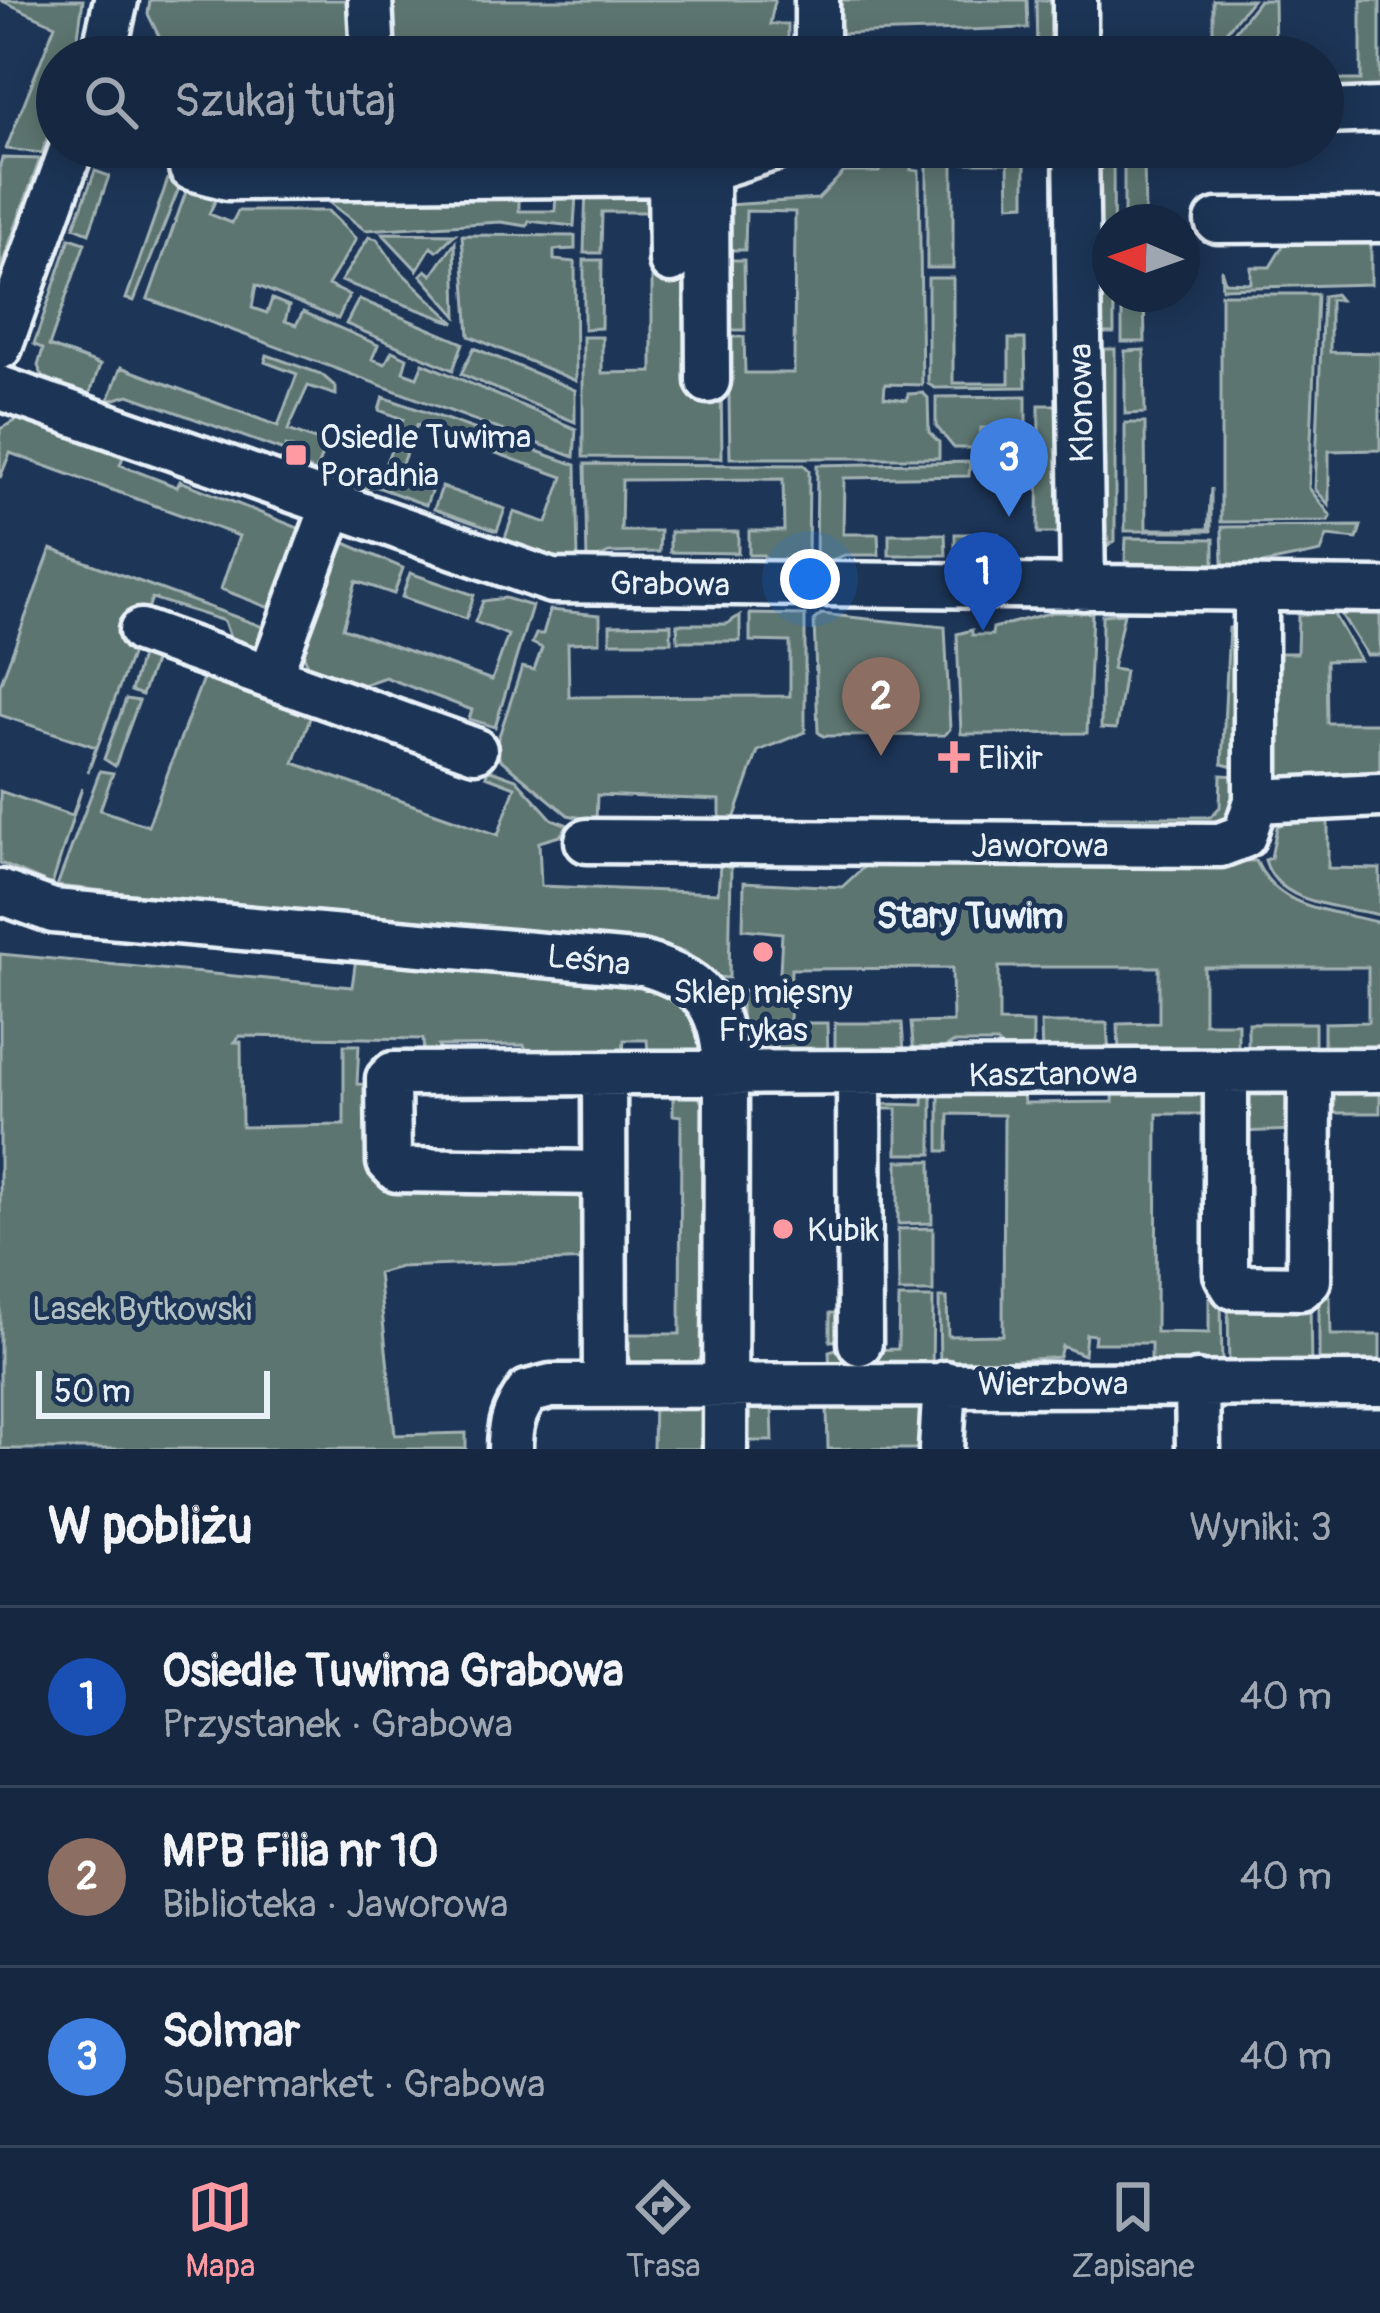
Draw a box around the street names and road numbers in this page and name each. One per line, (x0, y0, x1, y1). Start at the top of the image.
street label: Klonowa (1060, 343, 1103, 463)
street label: Grabowa (610, 563, 730, 606)
street label: Jaworowa (971, 826, 1109, 867)
street label: Leśna (545, 936, 633, 985)
street label: Kasztanowa (968, 1053, 1138, 1096)
street label: Wierzbowa (978, 1364, 1128, 1405)

